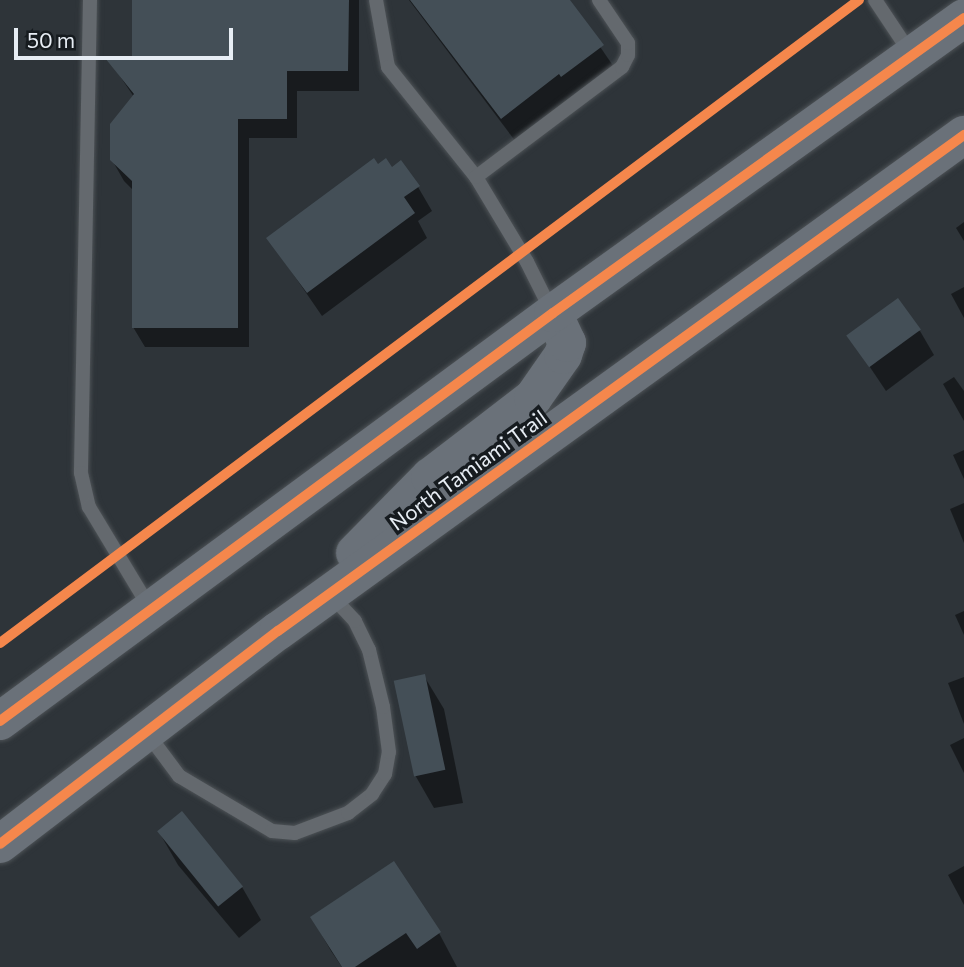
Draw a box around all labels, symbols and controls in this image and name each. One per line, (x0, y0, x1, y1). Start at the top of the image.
scale bar (18, 14, 236, 58)
text: 50 m (27, 27, 75, 52)
street label: North Tamiami Trail (385, 405, 551, 535)

